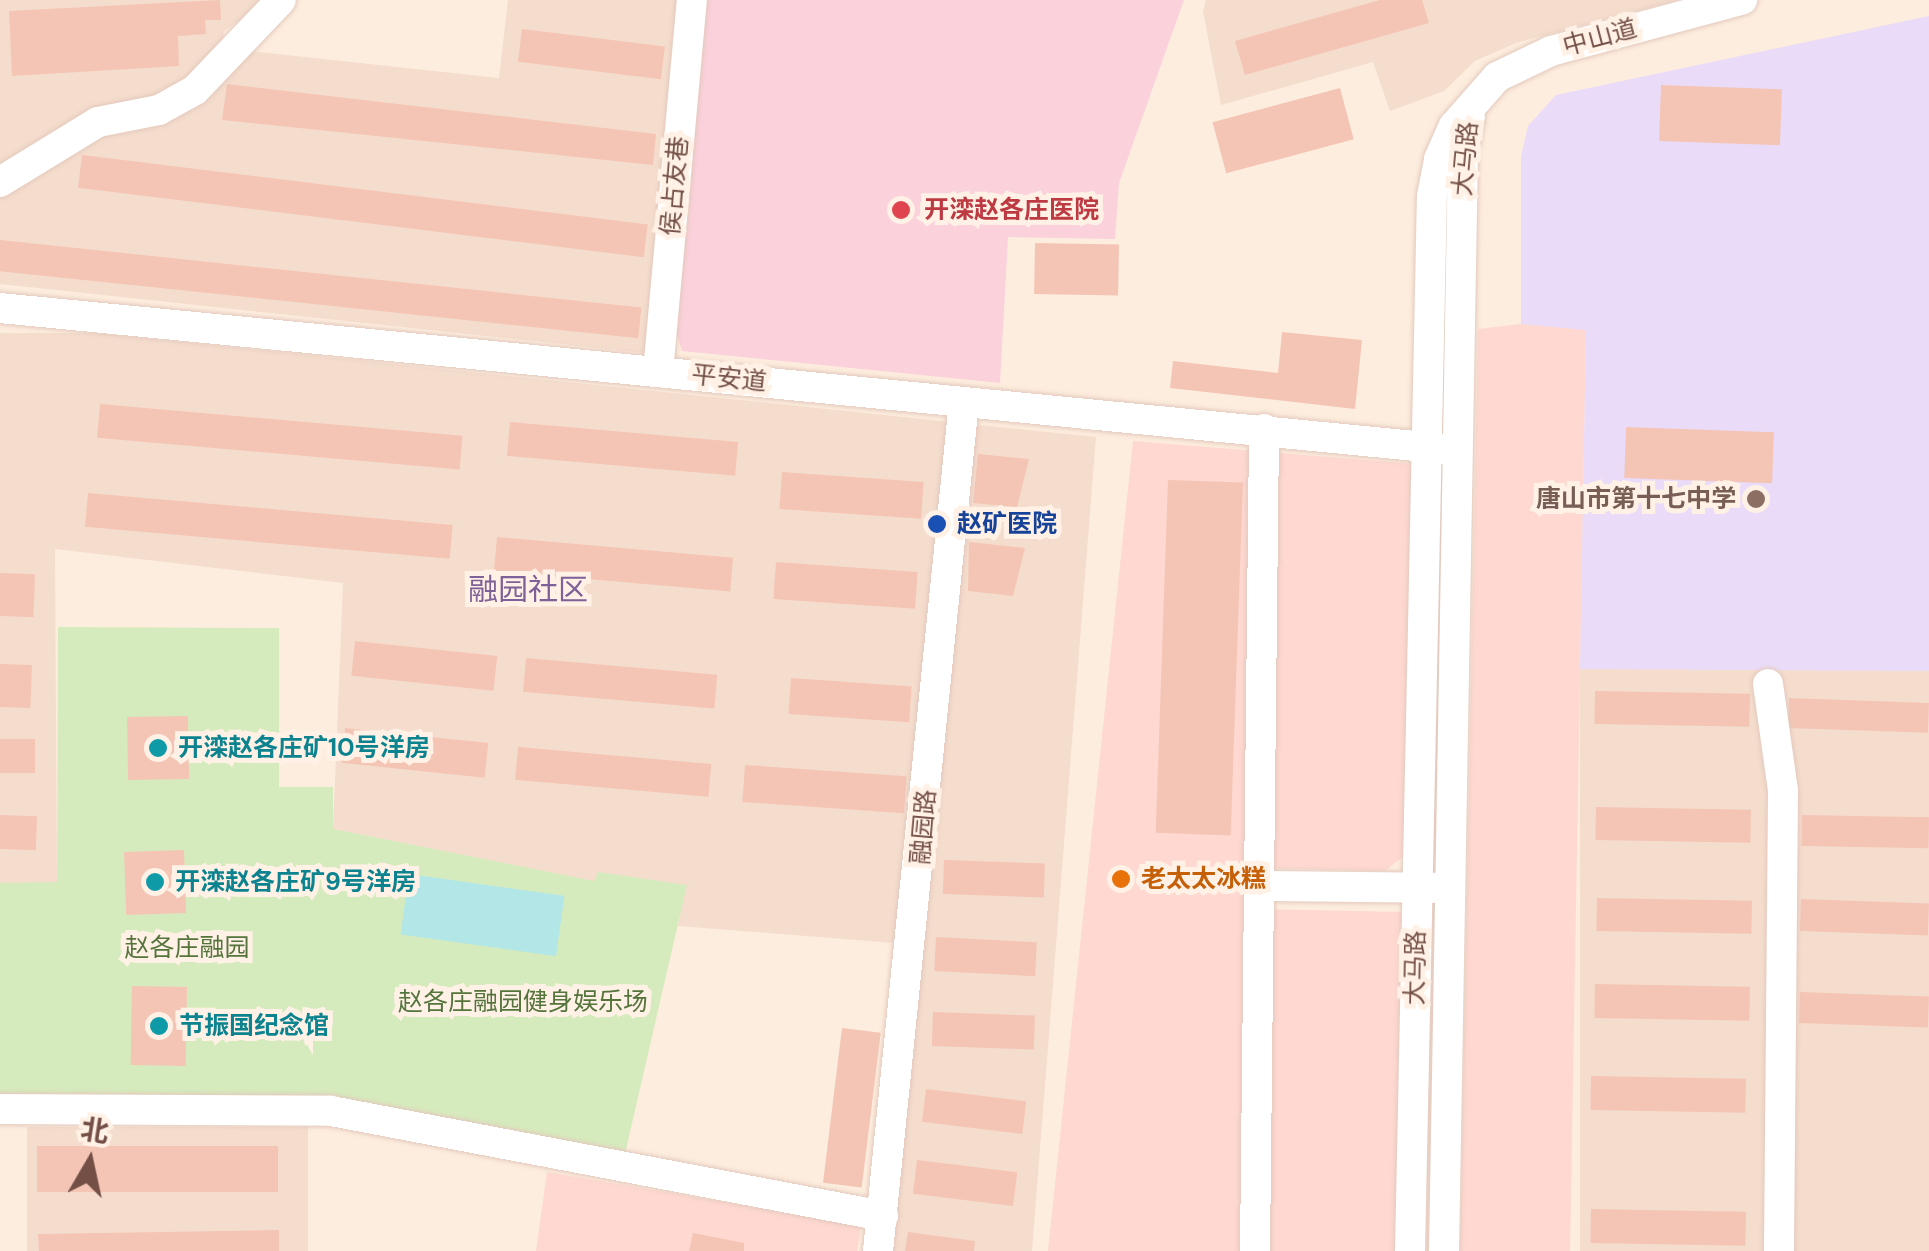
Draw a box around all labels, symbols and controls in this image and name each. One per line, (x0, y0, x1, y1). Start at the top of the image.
street label: 中山道 (1560, 14, 1640, 62)
street label: 大马路 (1448, 120, 1484, 198)
street label: 侯占友巷 (656, 135, 694, 237)
place label: 开滦赵各庄医院 (924, 195, 1099, 225)
marker: 开滦赵各庄医院 (888, 197, 914, 223)
street label: 平安道 (690, 360, 768, 398)
place label: 唐山市第十七中学 (1536, 484, 1736, 514)
marker: 唐山市第十七中学 (1745, 488, 1767, 510)
place label: 赵矿医院 (957, 509, 1057, 539)
marker: 赵矿医院 (926, 513, 948, 535)
district label: 融园社区 (468, 572, 588, 608)
place label: 开滦赵各庄矿10号洋房 (178, 733, 430, 763)
marker: 开滦赵各庄矿10号洋房 (147, 737, 169, 759)
street label: 融园路 (906, 788, 942, 866)
place label: 老太太冰糕 (1141, 864, 1266, 894)
place label: 开滦赵各庄矿9号洋房 (175, 867, 416, 897)
marker: 老太太冰糕 (1110, 868, 1132, 890)
marker: 开滦赵各庄矿9号洋房 (144, 871, 166, 893)
street label: 大马路 (1400, 930, 1432, 1006)
park label: 赵各庄融园 (125, 933, 249, 963)
park label: 赵各庄融园健身娱乐场 (398, 987, 648, 1017)
place label: 节振国纪念馆 (179, 1011, 329, 1041)
marker: 节振国纪念馆 (148, 1015, 170, 1037)
text: 北 (78, 1110, 111, 1151)
north arrow (40, 1111, 140, 1211)

